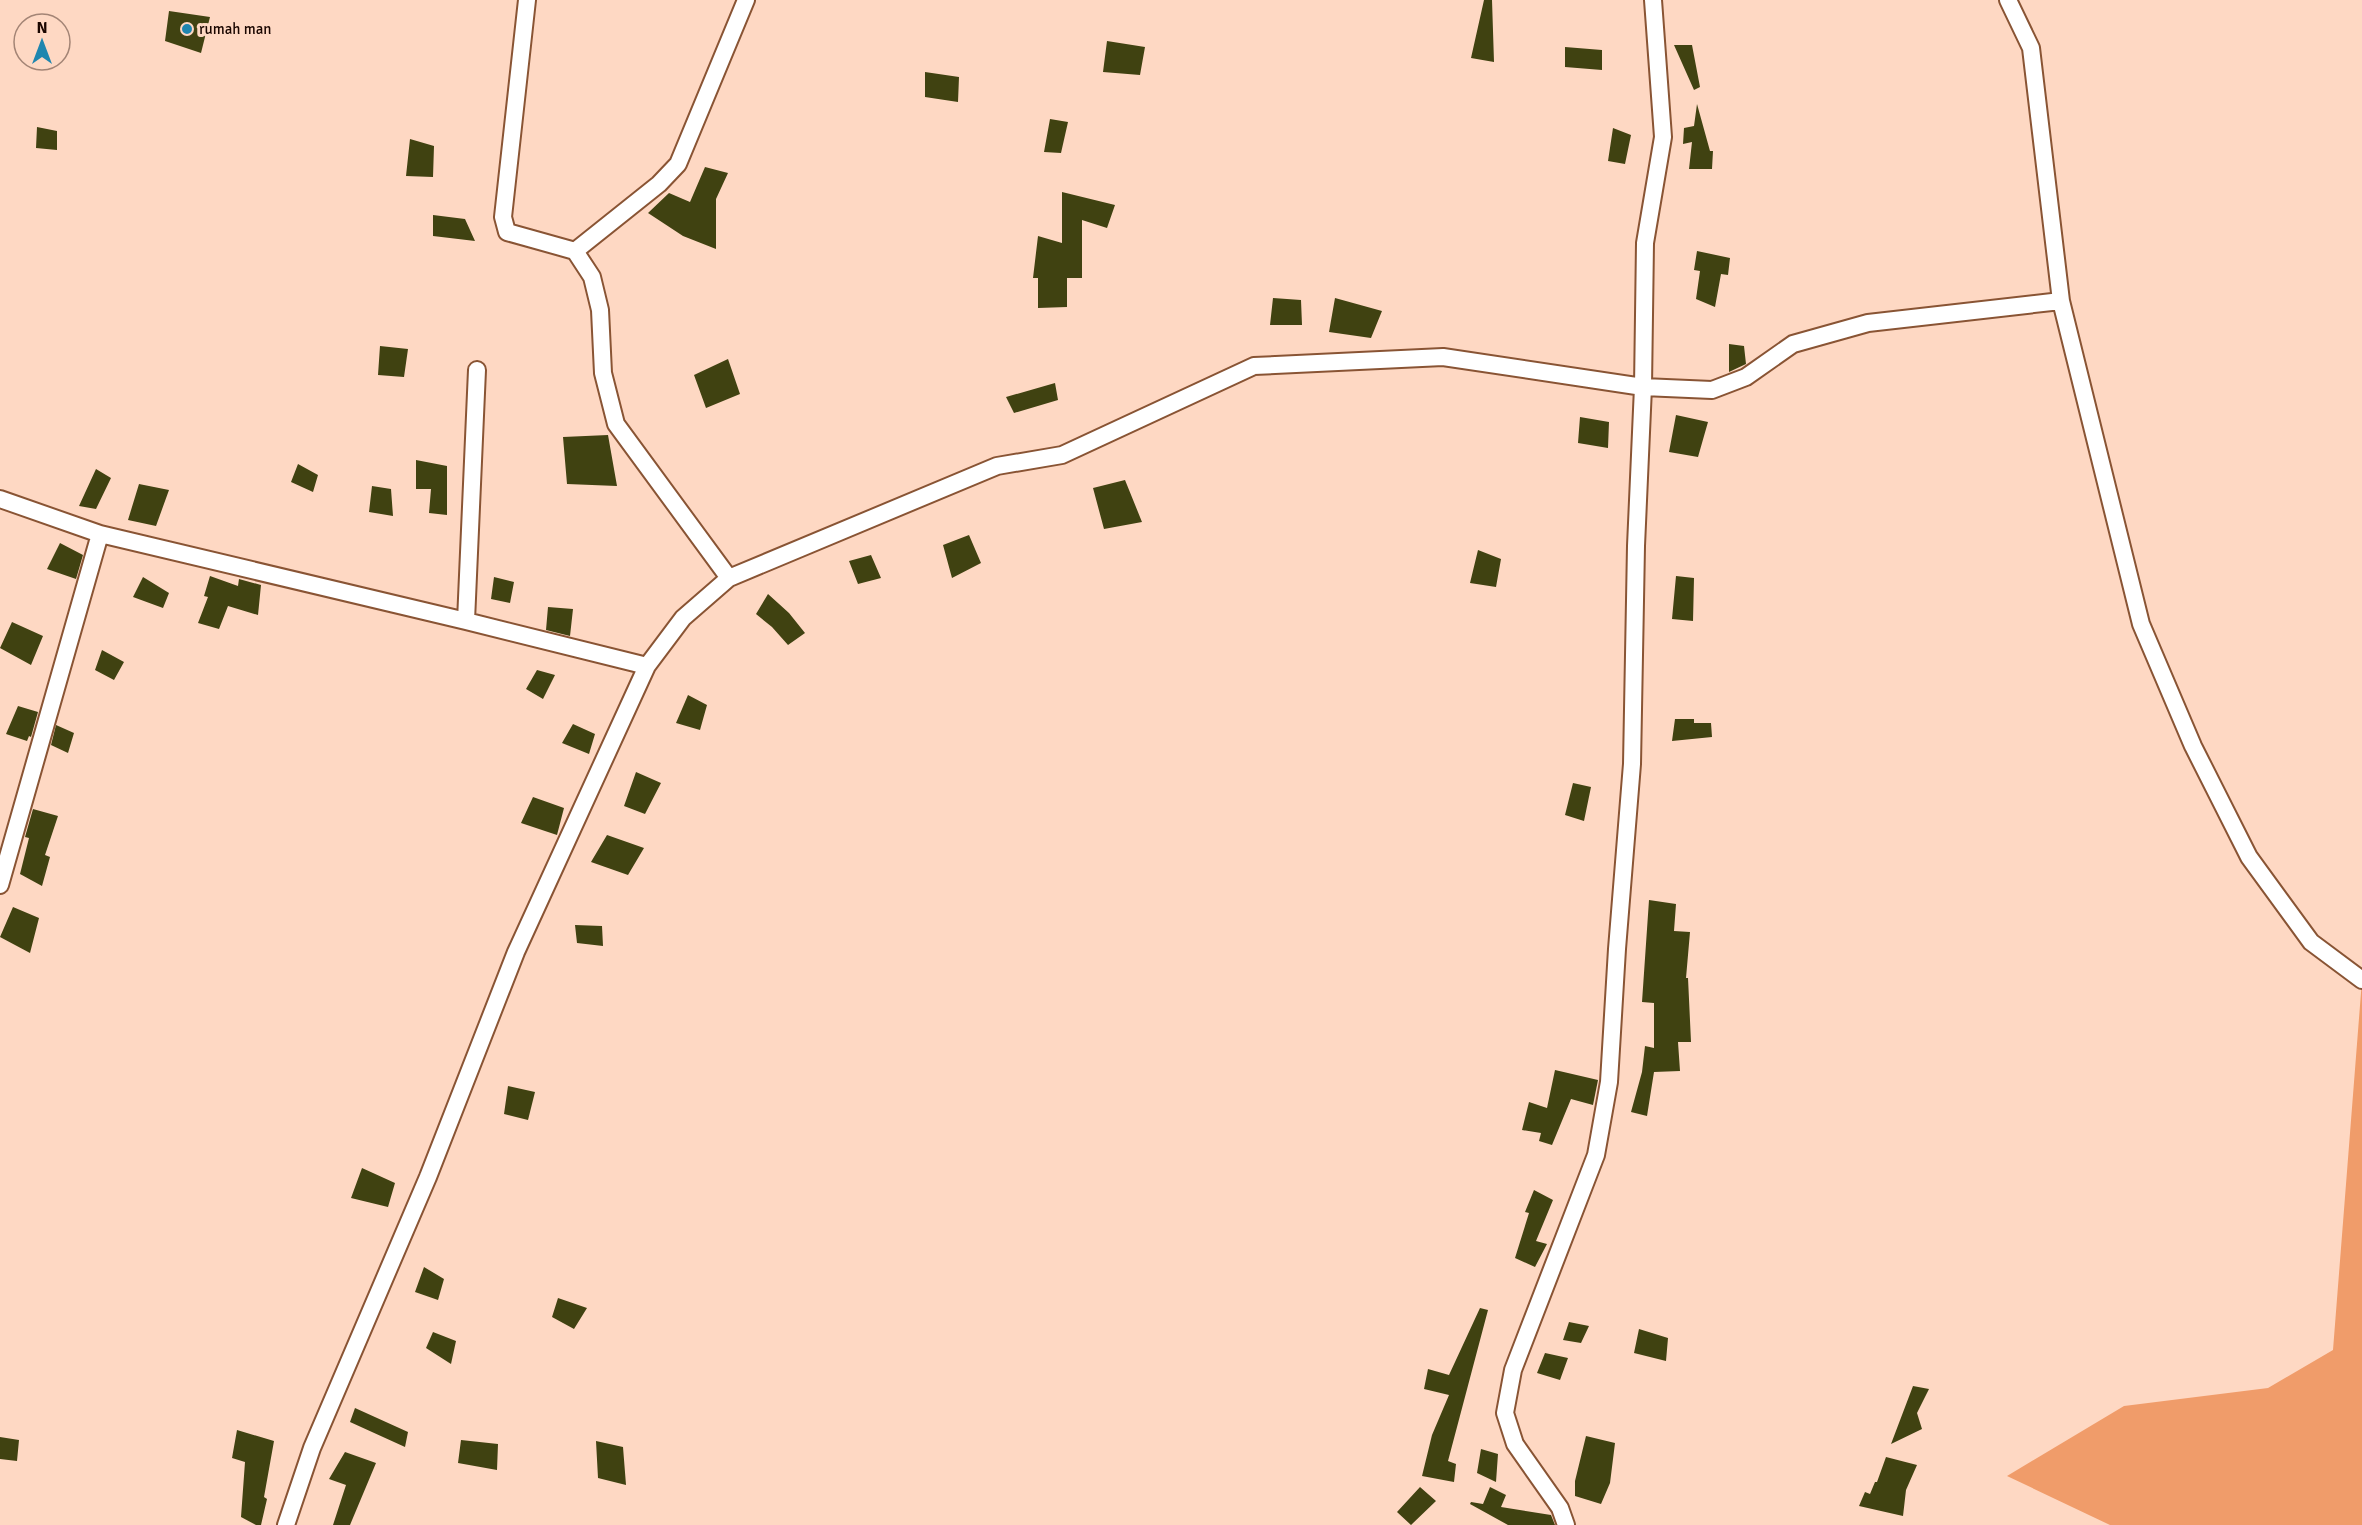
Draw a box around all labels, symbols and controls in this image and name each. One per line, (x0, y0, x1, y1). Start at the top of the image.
north arrow (12, 12, 72, 72)
text: N (36, 18, 48, 38)
place label: rumah man (199, 20, 272, 38)
marker: rumah man (180, 22, 194, 36)

